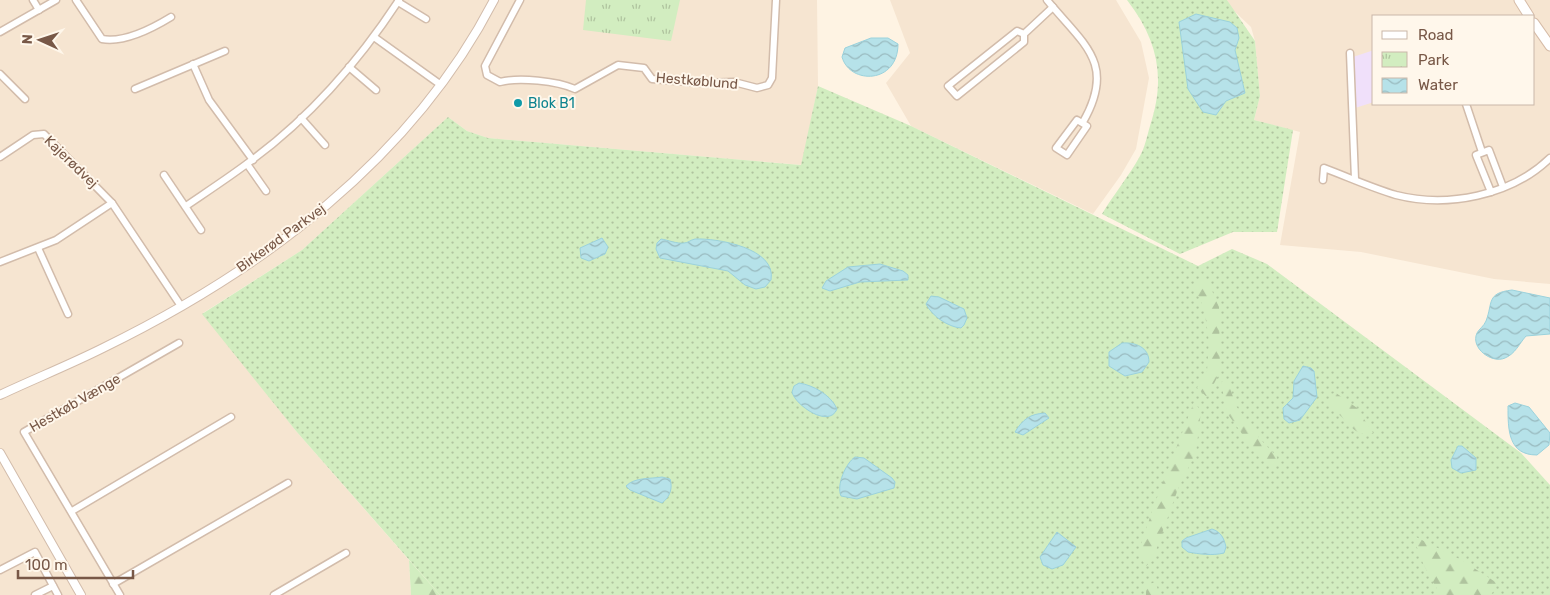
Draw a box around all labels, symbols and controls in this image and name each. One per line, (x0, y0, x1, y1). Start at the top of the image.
north arrow (15, 15, 65, 65)
legend (1372, 15, 1535, 105)
text: Road (1418, 26, 1454, 44)
text: N (19, 34, 36, 45)
text: Park (1418, 51, 1449, 69)
street label: Hestkøblund (655, 69, 739, 93)
text: Water (1418, 76, 1458, 94)
place label: Blok B1 (528, 95, 575, 112)
marker: Blok B1 (512, 97, 524, 109)
street label: Kajerødvej (41, 132, 101, 192)
street label: Birkerød Parkvej (233, 200, 329, 276)
street label: Hestkøb Vænge (26, 370, 124, 436)
scale bar (18, 548, 132, 580)
text: 100 m (25, 556, 67, 574)

